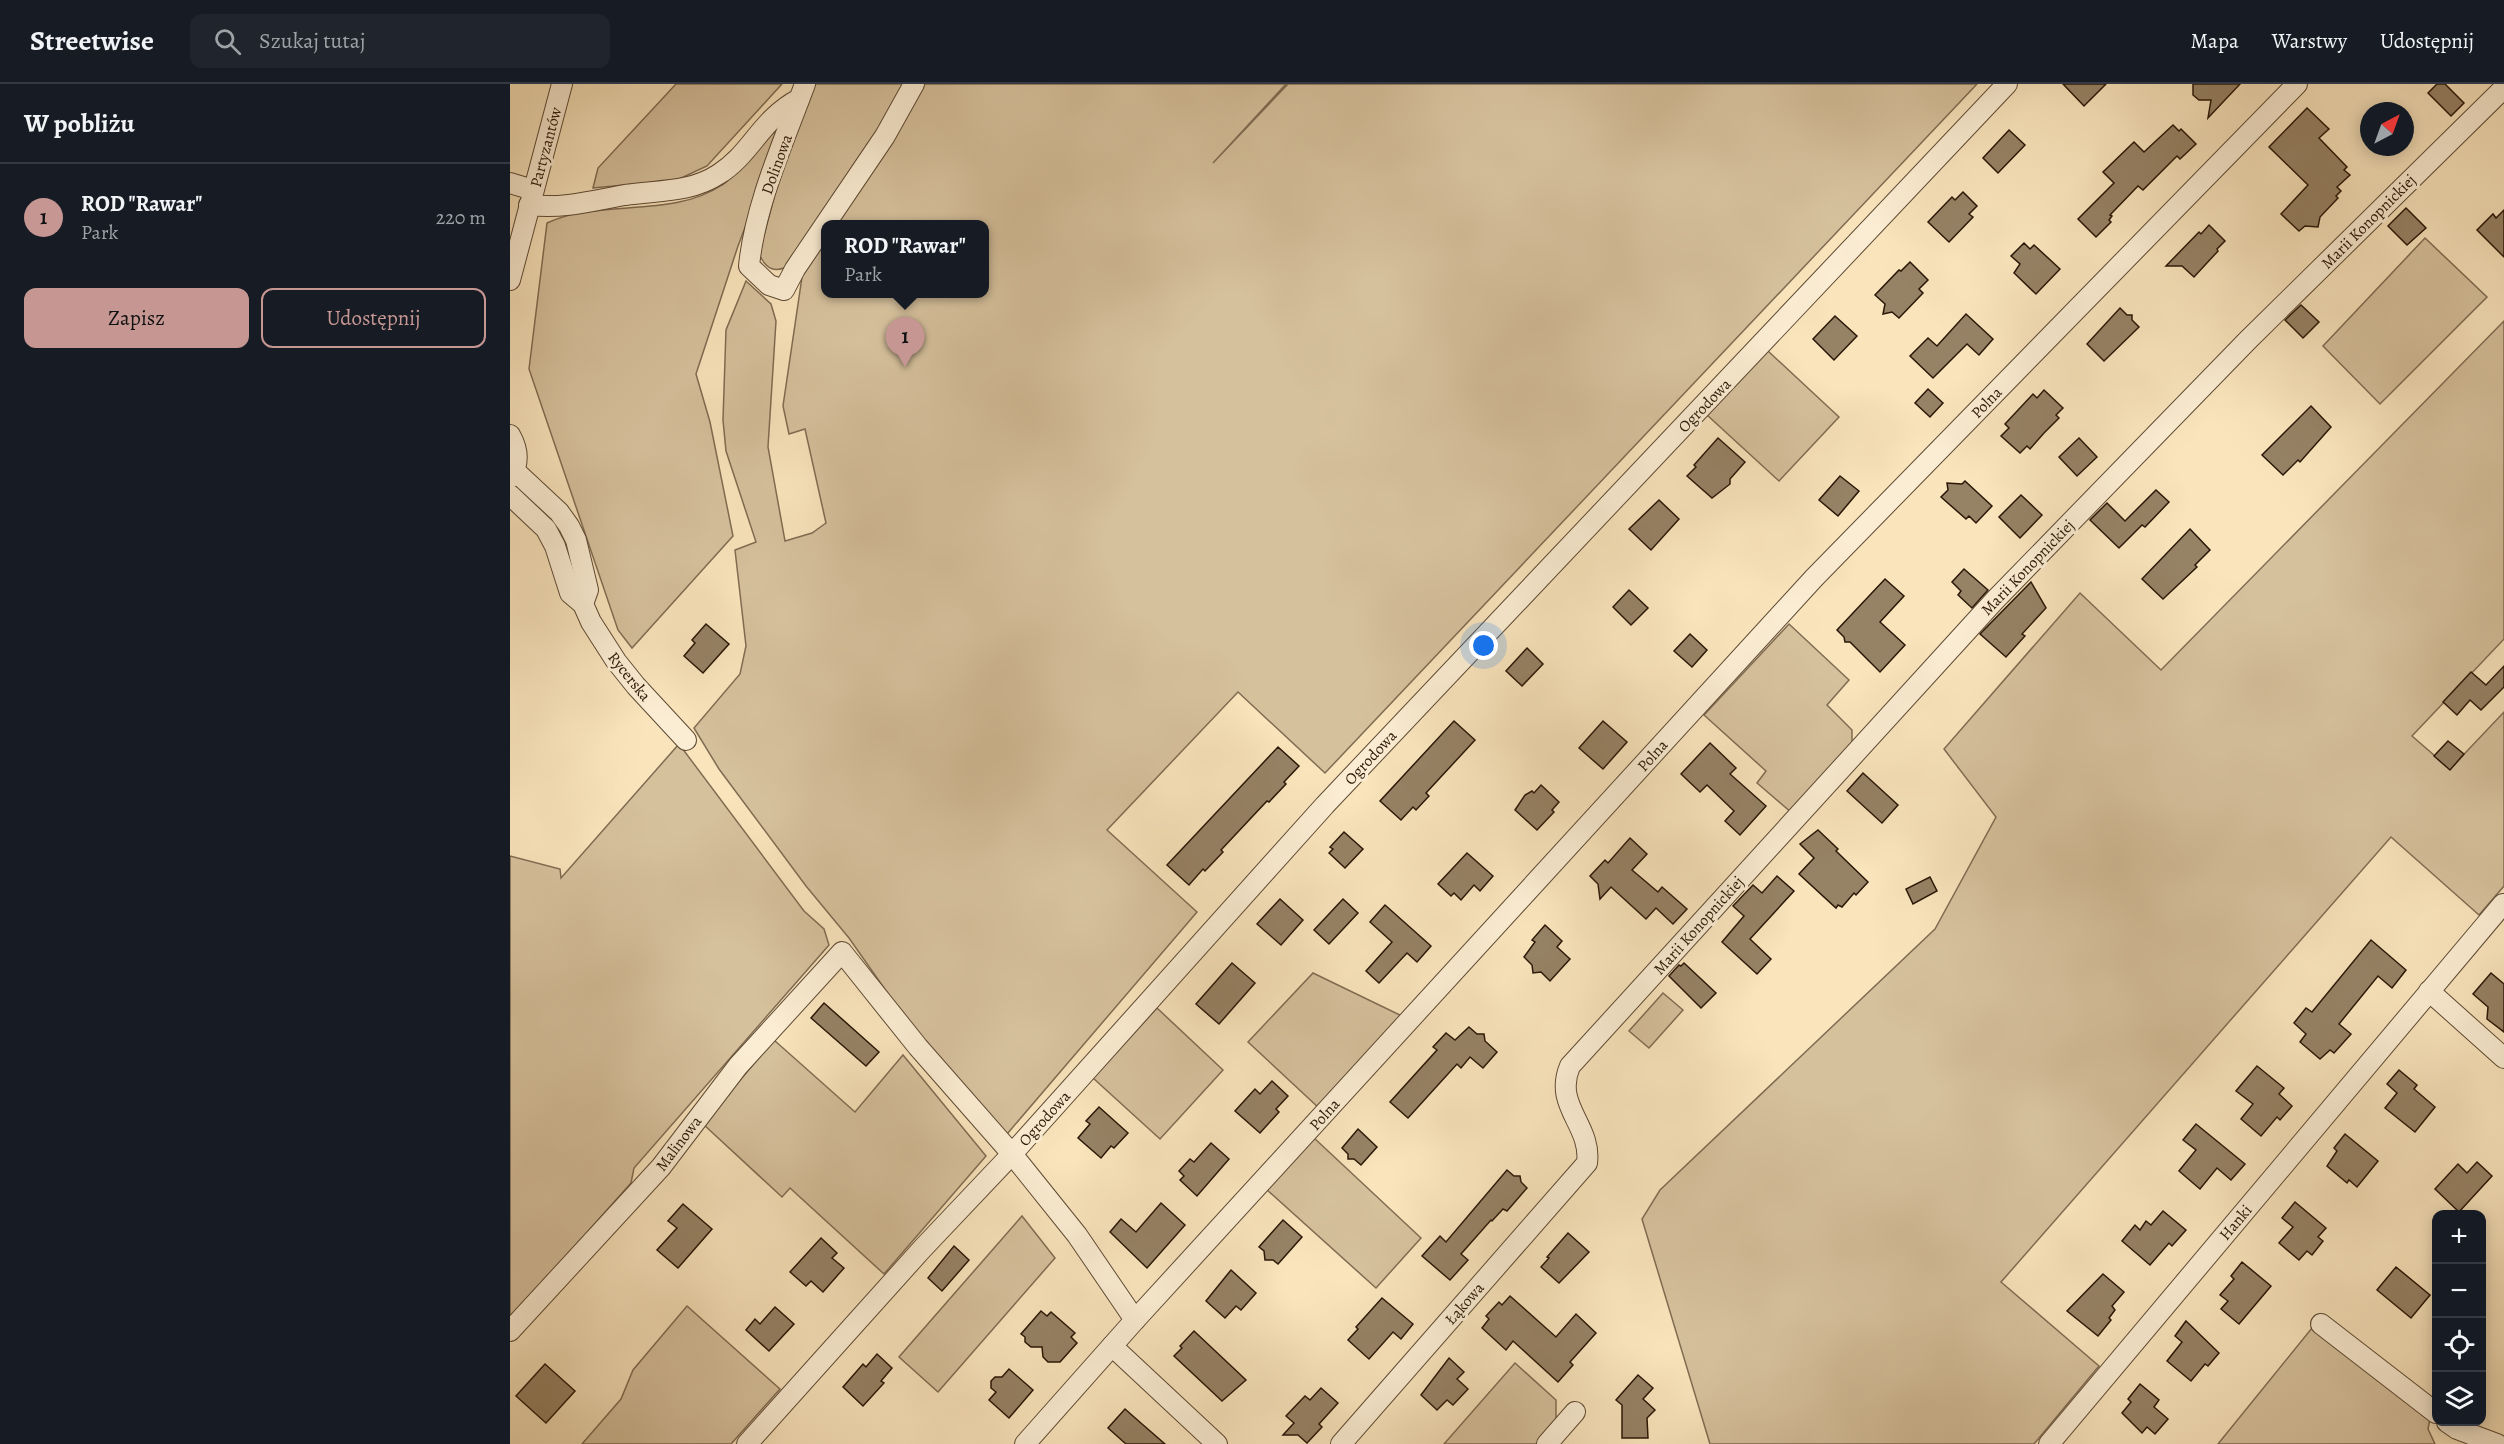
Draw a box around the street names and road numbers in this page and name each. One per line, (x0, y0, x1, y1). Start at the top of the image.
street label: Partyzantów (525, 104, 567, 190)
street label: Dolinowa (756, 131, 798, 198)
street label: Marii Konopnickiej (2317, 170, 2421, 274)
street label: Ogrodowa (1673, 373, 1737, 438)
street label: Polna (1966, 382, 2008, 423)
street label: Marii Konopnickiej (1976, 515, 2079, 621)
street label: Rycerska (603, 647, 656, 706)
street label: Ogrodowa (1340, 725, 1402, 790)
street label: Polna (1632, 734, 1673, 776)
street label: Marii Konopnickiej (1649, 872, 1749, 980)
street label: Ogrodowa (1014, 1086, 1076, 1151)
street label: Polna (1304, 1093, 1345, 1135)
street label: Malinowa (651, 1111, 707, 1176)
street label: Hanki (2214, 1200, 2257, 1245)
street label: Łąkowa (1440, 1277, 1490, 1330)

